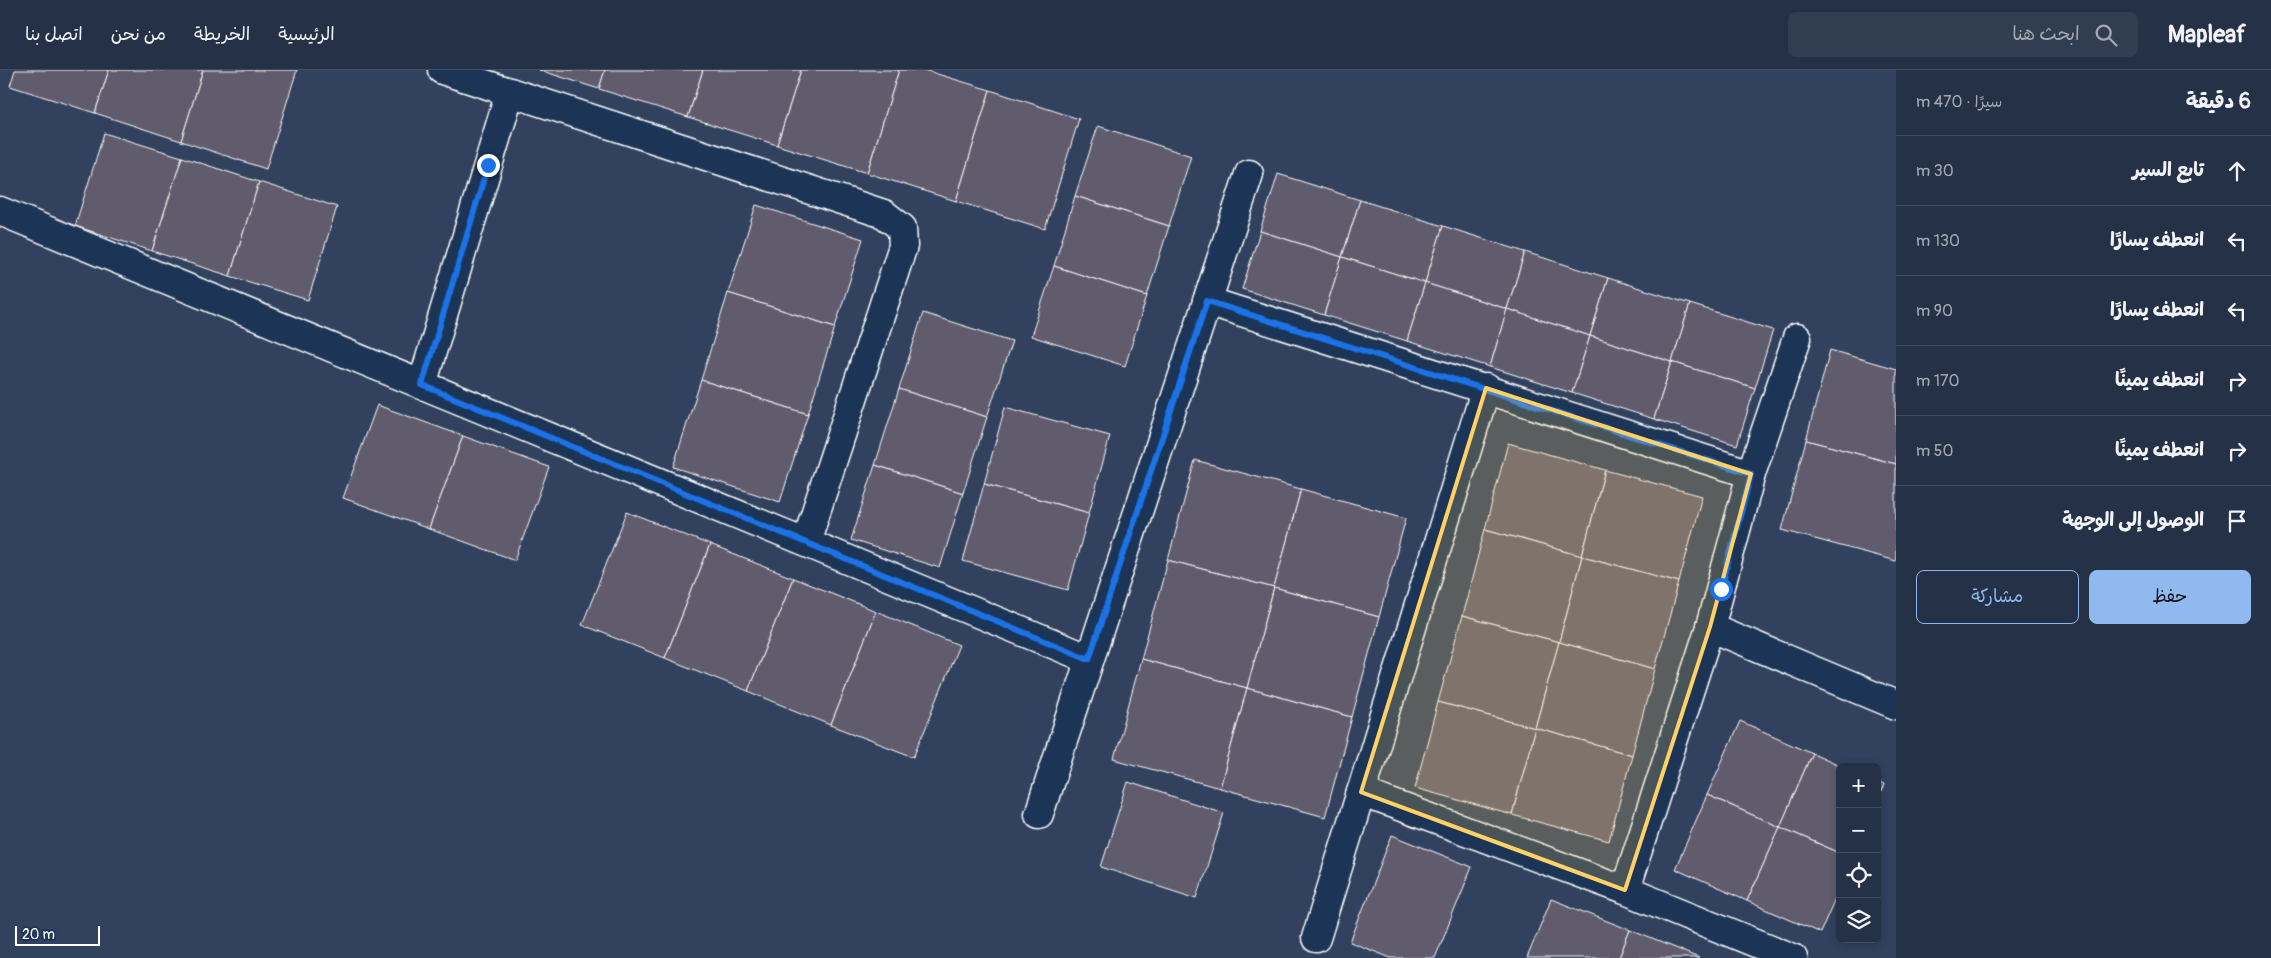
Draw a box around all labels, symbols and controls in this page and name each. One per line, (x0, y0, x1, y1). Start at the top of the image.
search box (1788, 12, 2138, 57)
text: Mapleaf (2168, 20, 2246, 49)
icon: search (2092, 21, 2120, 49)
text: ابحث هنا (2012, 22, 2080, 46)
text: اتصل بنا (25, 23, 83, 46)
text: من نحن (111, 23, 166, 46)
text: الخريطة (194, 23, 250, 46)
text: الرئيسية (278, 23, 335, 46)
text: 6 دقيقة (2186, 88, 2251, 115)
text: سيرًا · 470 m (1916, 92, 2002, 112)
route end (477, 154, 500, 177)
icon: ahead (2223, 157, 2251, 185)
text: تابع السير (2132, 158, 2204, 182)
text: 30 m (1916, 161, 1954, 181)
icon: left (2223, 227, 2251, 255)
text: انعطف يسارًا (2110, 228, 2204, 252)
text: 130 m (1916, 231, 1960, 251)
icon: left (2223, 297, 2251, 325)
text: انعطف يسارًا (2110, 298, 2204, 322)
text: 90 m (1916, 301, 1953, 321)
icon: right (2223, 367, 2251, 395)
text: انعطف يمينًا (2115, 368, 2204, 392)
text: 170 m (1916, 371, 1959, 391)
icon: right (2223, 437, 2251, 465)
text: انعطف يمينًا (2115, 438, 2204, 462)
text: 50 m (1916, 441, 1953, 461)
icon: arrive (2223, 507, 2251, 535)
text: الوصول إلى الوجهة (2062, 508, 2204, 532)
button: مشاركة (1916, 570, 2079, 624)
button: حفظ (2089, 570, 2251, 624)
route start (1710, 578, 1733, 601)
map controls (1836, 763, 1881, 943)
button: + (1836, 763, 1881, 808)
button: − (1836, 808, 1881, 853)
button: locate (1836, 853, 1881, 898)
button: layers (1836, 898, 1881, 943)
scale bar (15, 923, 100, 946)
text: 20 m (22, 926, 55, 943)

